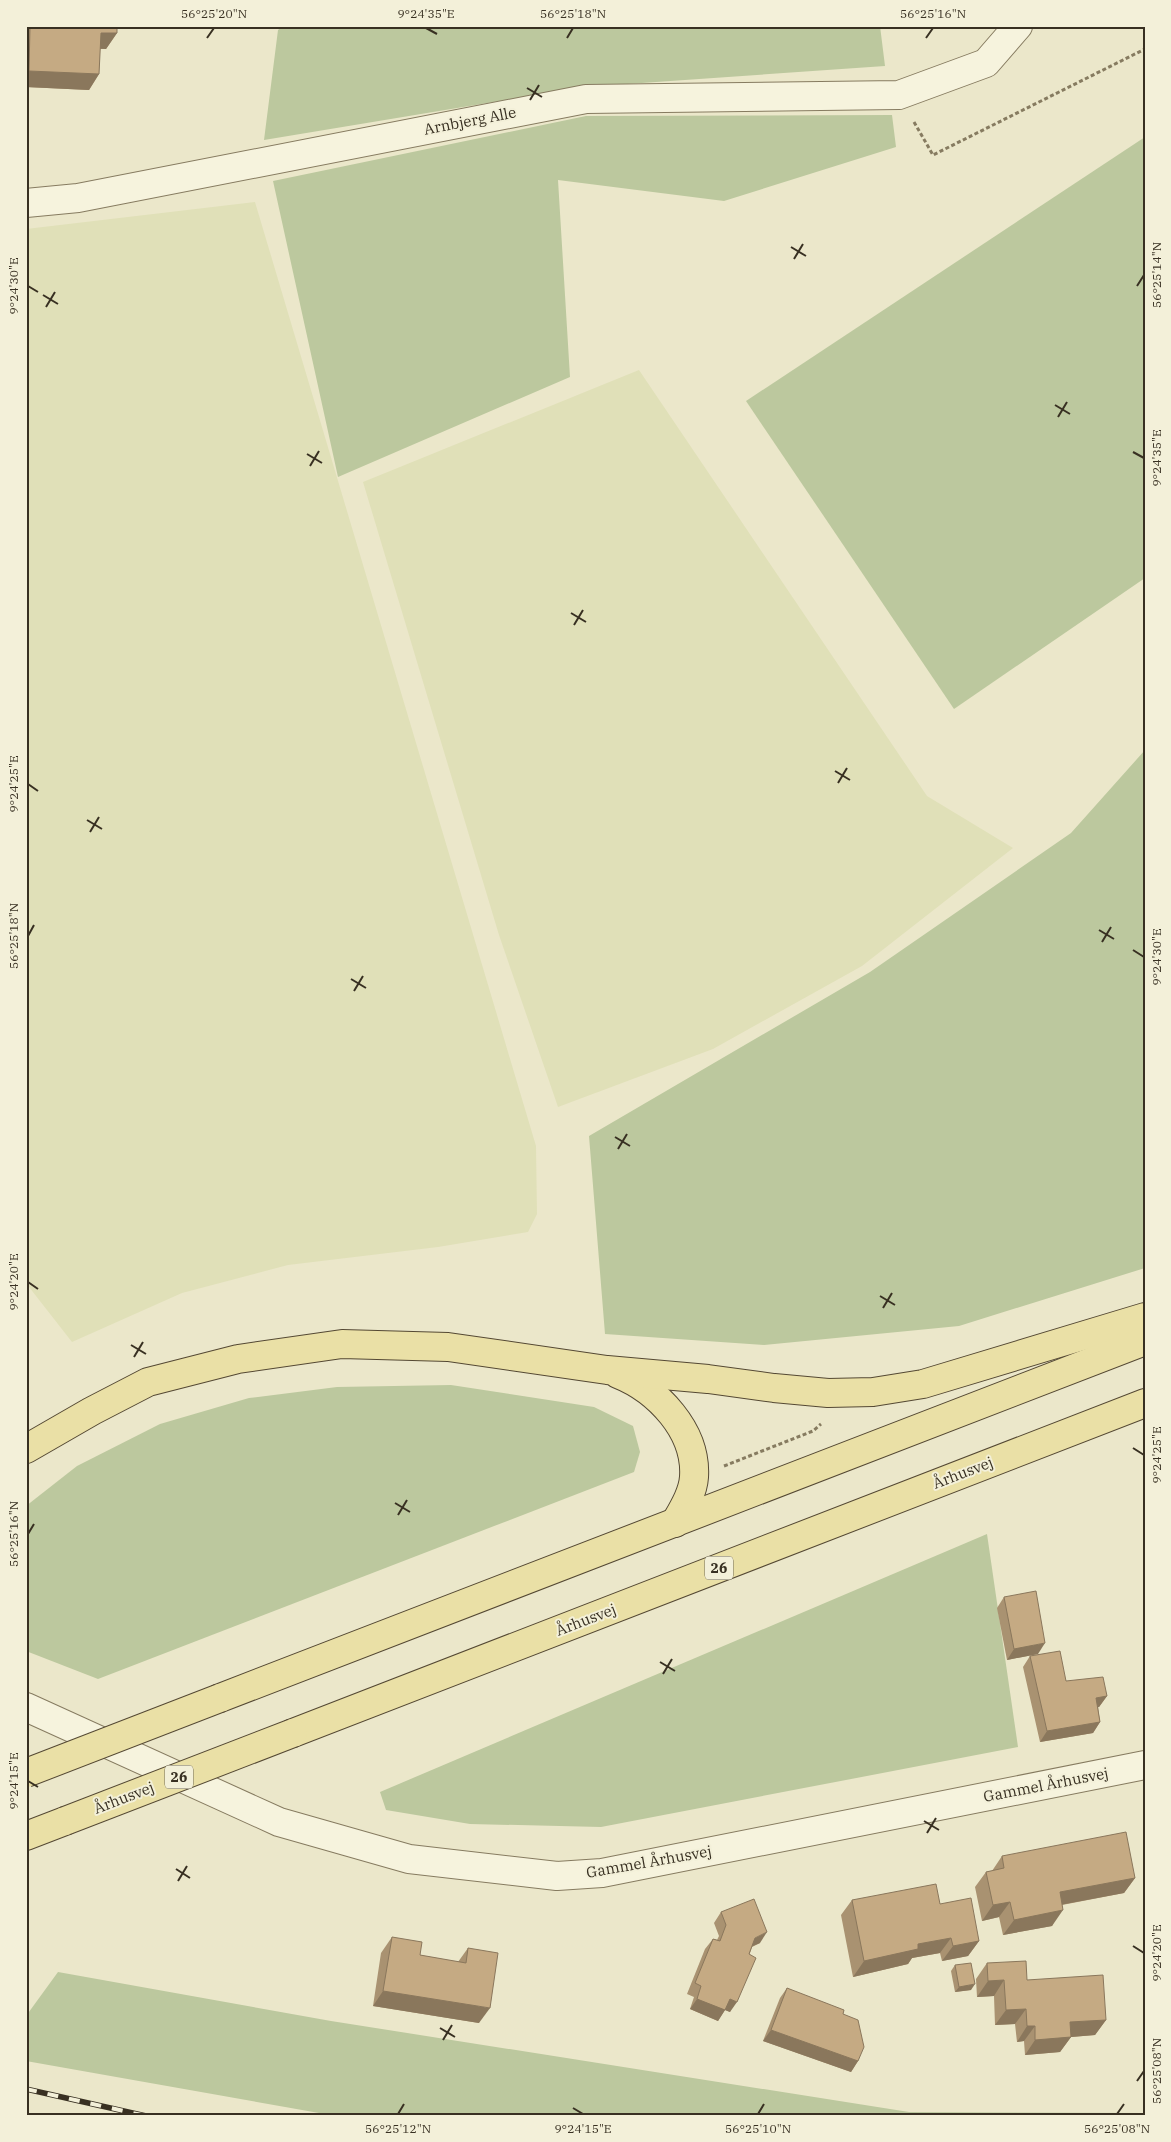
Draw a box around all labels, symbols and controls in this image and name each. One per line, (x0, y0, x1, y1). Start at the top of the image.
text: 56°25'20"N (181, 6, 247, 21)
text: 9°24'35"E (397, 6, 455, 21)
text: 56°25'18"N (540, 6, 606, 21)
text: 56°25'16"N (900, 6, 966, 21)
street label: Arnbjerg Alle (422, 102, 518, 139)
text: 56°25'14"N (1149, 242, 1164, 308)
text: 9°24'30"E (6, 257, 21, 315)
text: 9°24'35"E (1149, 429, 1164, 487)
text: 9°24'25"E (6, 755, 21, 813)
text: 56°25'18"N (6, 903, 21, 969)
text: 9°24'30"E (1149, 928, 1164, 986)
text: 9°24'20"E (6, 1253, 21, 1311)
text: 9°24'25"E (1149, 1426, 1164, 1484)
street label: Århusvej (930, 1452, 996, 1493)
text: 56°25'16"N (6, 1501, 21, 1567)
road number: 26 (705, 1556, 733, 1580)
street label: Århusvej (553, 1599, 619, 1640)
text: 9°24'15"E (6, 1752, 21, 1810)
street label: Gammel Århusvej (982, 1763, 1110, 1806)
road number: 26 (165, 1765, 193, 1788)
street label: Århusvej (91, 1777, 157, 1818)
street label: Gammel Århusvej (585, 1841, 713, 1882)
text: 9°24'20"E (1149, 1924, 1164, 1982)
text: 56°25'08"N (1149, 2038, 1164, 2104)
text: 56°25'12"N (365, 2121, 431, 2136)
text: 9°24'15"E (554, 2121, 612, 2136)
text: 56°25'10"N (725, 2121, 791, 2136)
text: 56°25'08"N (1084, 2121, 1150, 2136)

